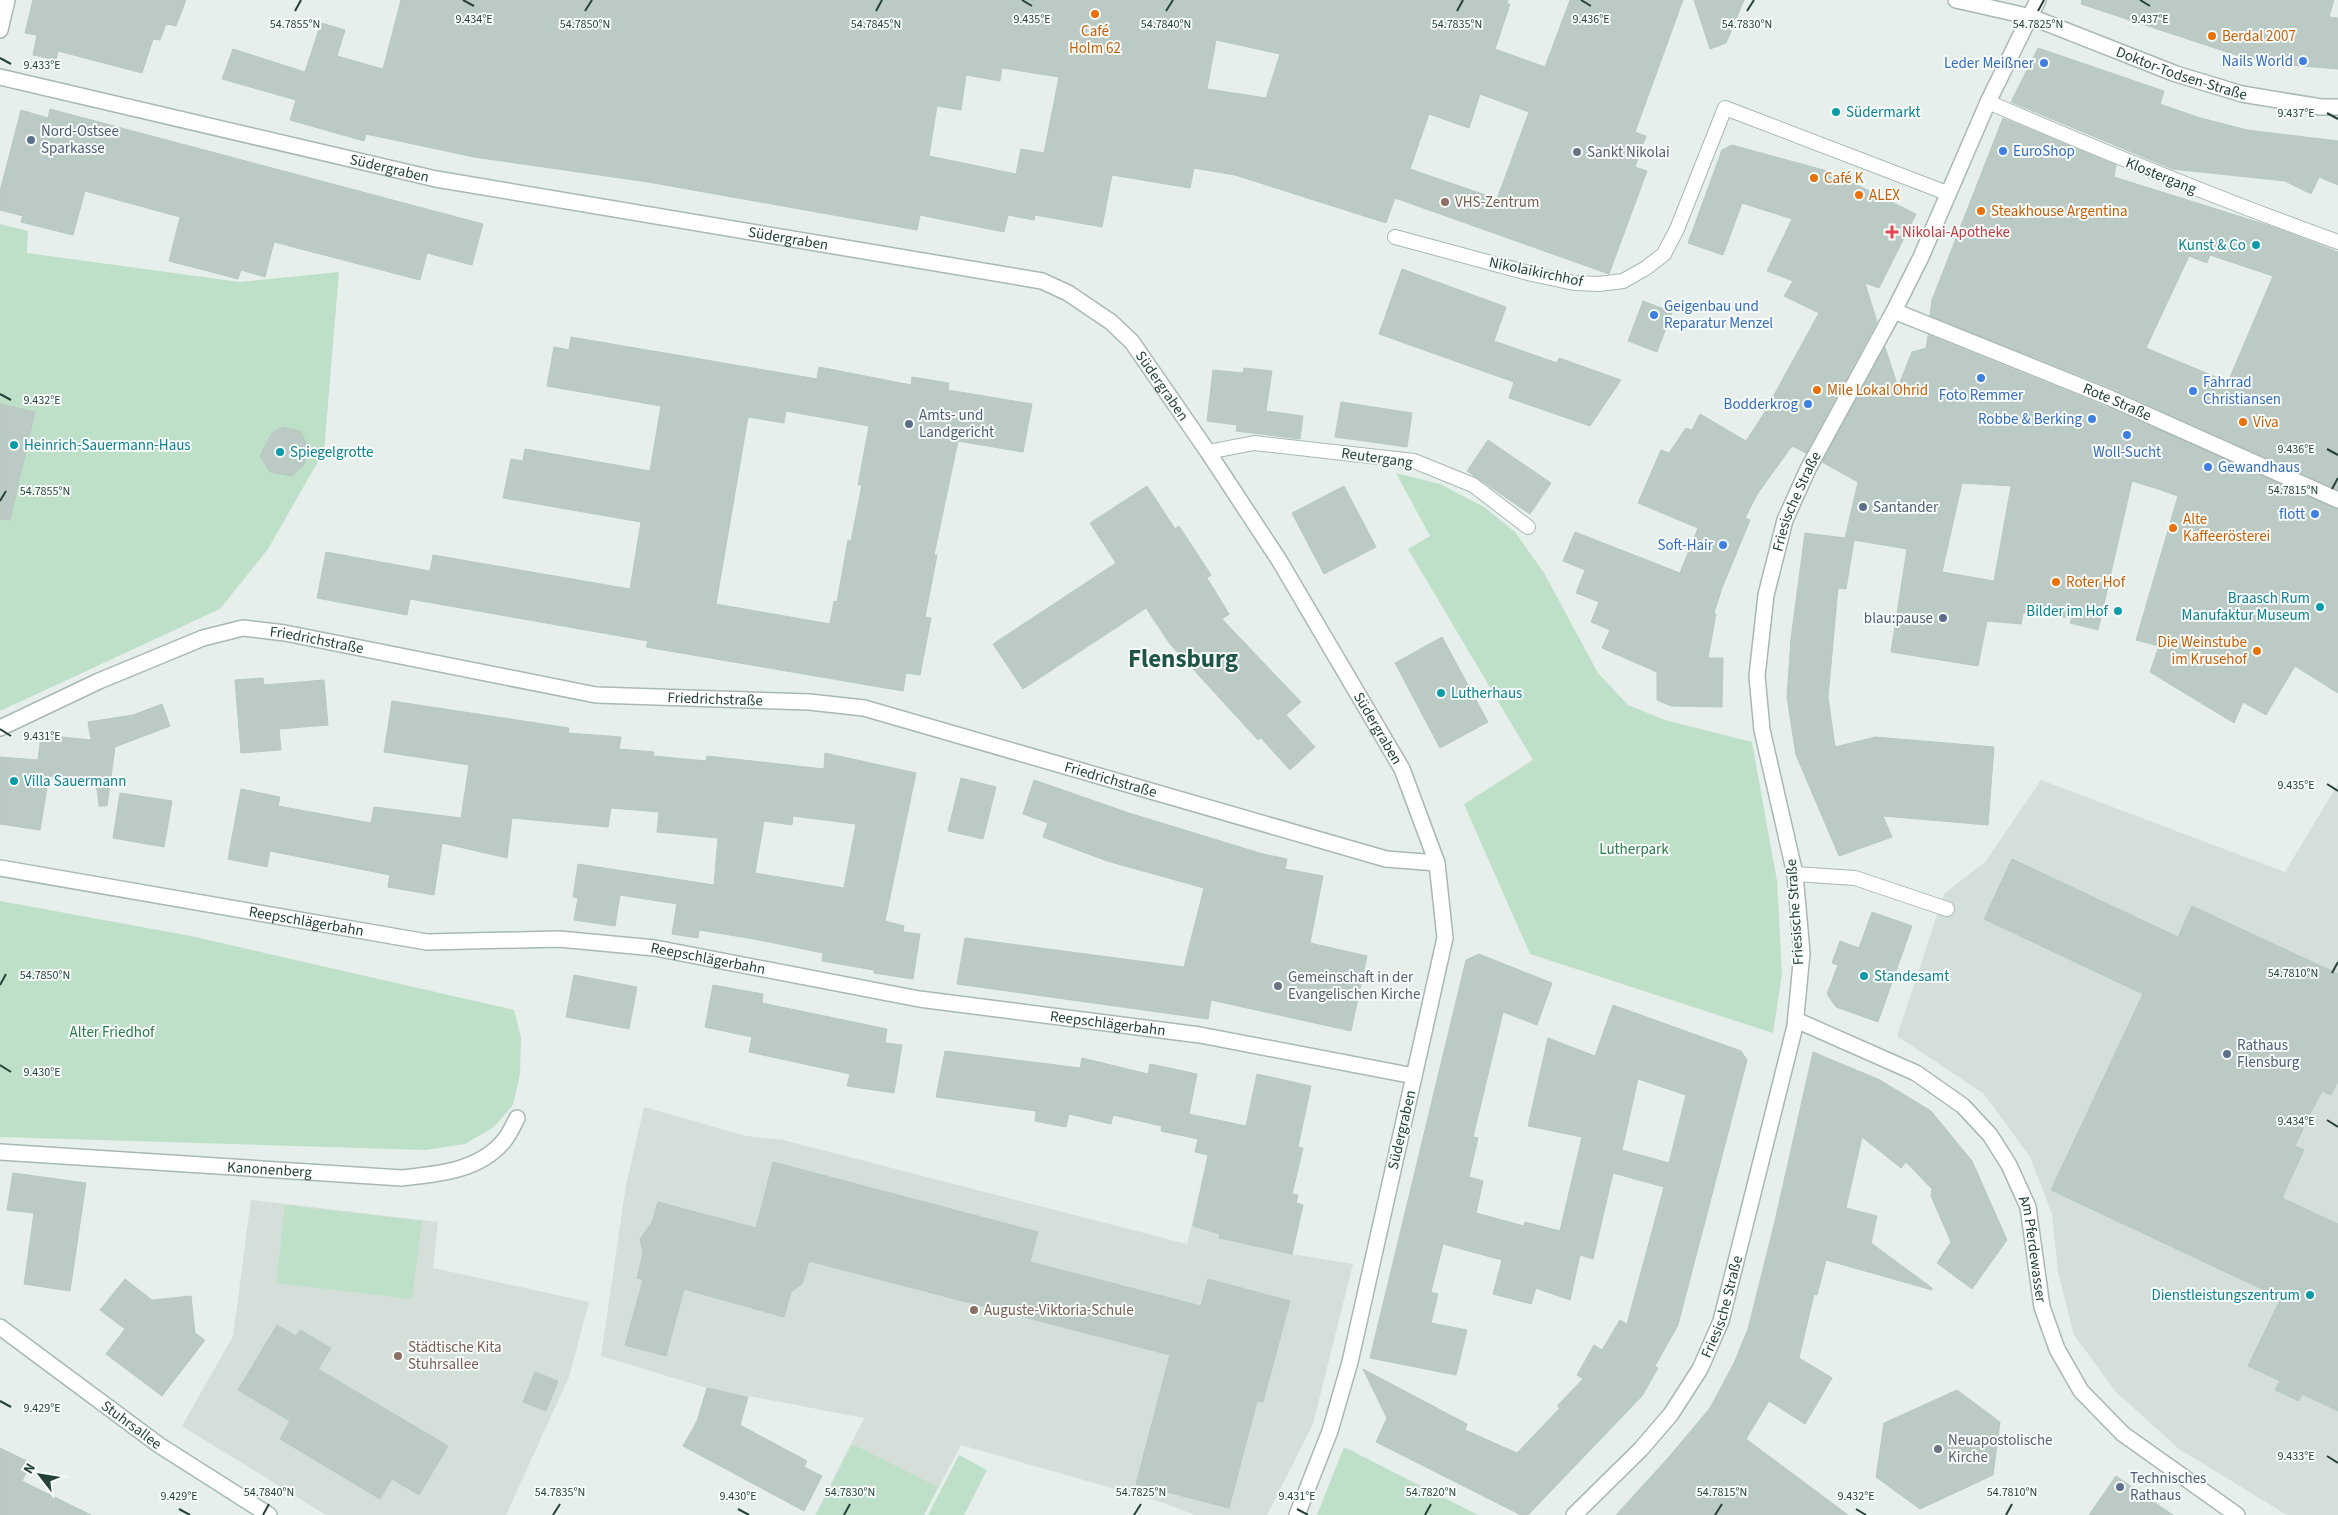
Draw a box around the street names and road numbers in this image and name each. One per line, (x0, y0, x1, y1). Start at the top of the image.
street label: Doktor-Todsen-Straße (2113, 41, 2249, 105)
street label: Südergraben (348, 149, 431, 188)
street label: Klostergang (2122, 152, 2200, 200)
street label: Südergraben (747, 221, 830, 255)
street label: Nikolaikirchhof (1487, 252, 1586, 292)
street label: Südergraben (1131, 346, 1194, 425)
street label: Rote Straße (2080, 378, 2155, 426)
street label: Reutergang (1340, 443, 1415, 473)
street label: Friesische Straße (1767, 448, 1826, 554)
street label: Friedrichstraße (269, 621, 366, 659)
street label: Friedrichstraße (667, 687, 763, 711)
street label: Südergraben (1348, 688, 1408, 768)
street label: Friedrichstraße (1062, 756, 1159, 803)
street label: Friesische Straße (1781, 858, 1809, 966)
street label: Reepschlägerbahn (247, 901, 366, 941)
street label: Reepschlägerbahn (649, 937, 767, 980)
street label: Reepschlägerbahn (1049, 1005, 1167, 1041)
street label: Südergraben (1383, 1088, 1421, 1172)
street label: Kanonenberg (226, 1156, 313, 1183)
street label: Am Pferdewasser (2014, 1192, 2052, 1305)
street label: Friesische Straße (1696, 1253, 1748, 1361)
street label: Stuhrsallee (97, 1395, 166, 1454)

